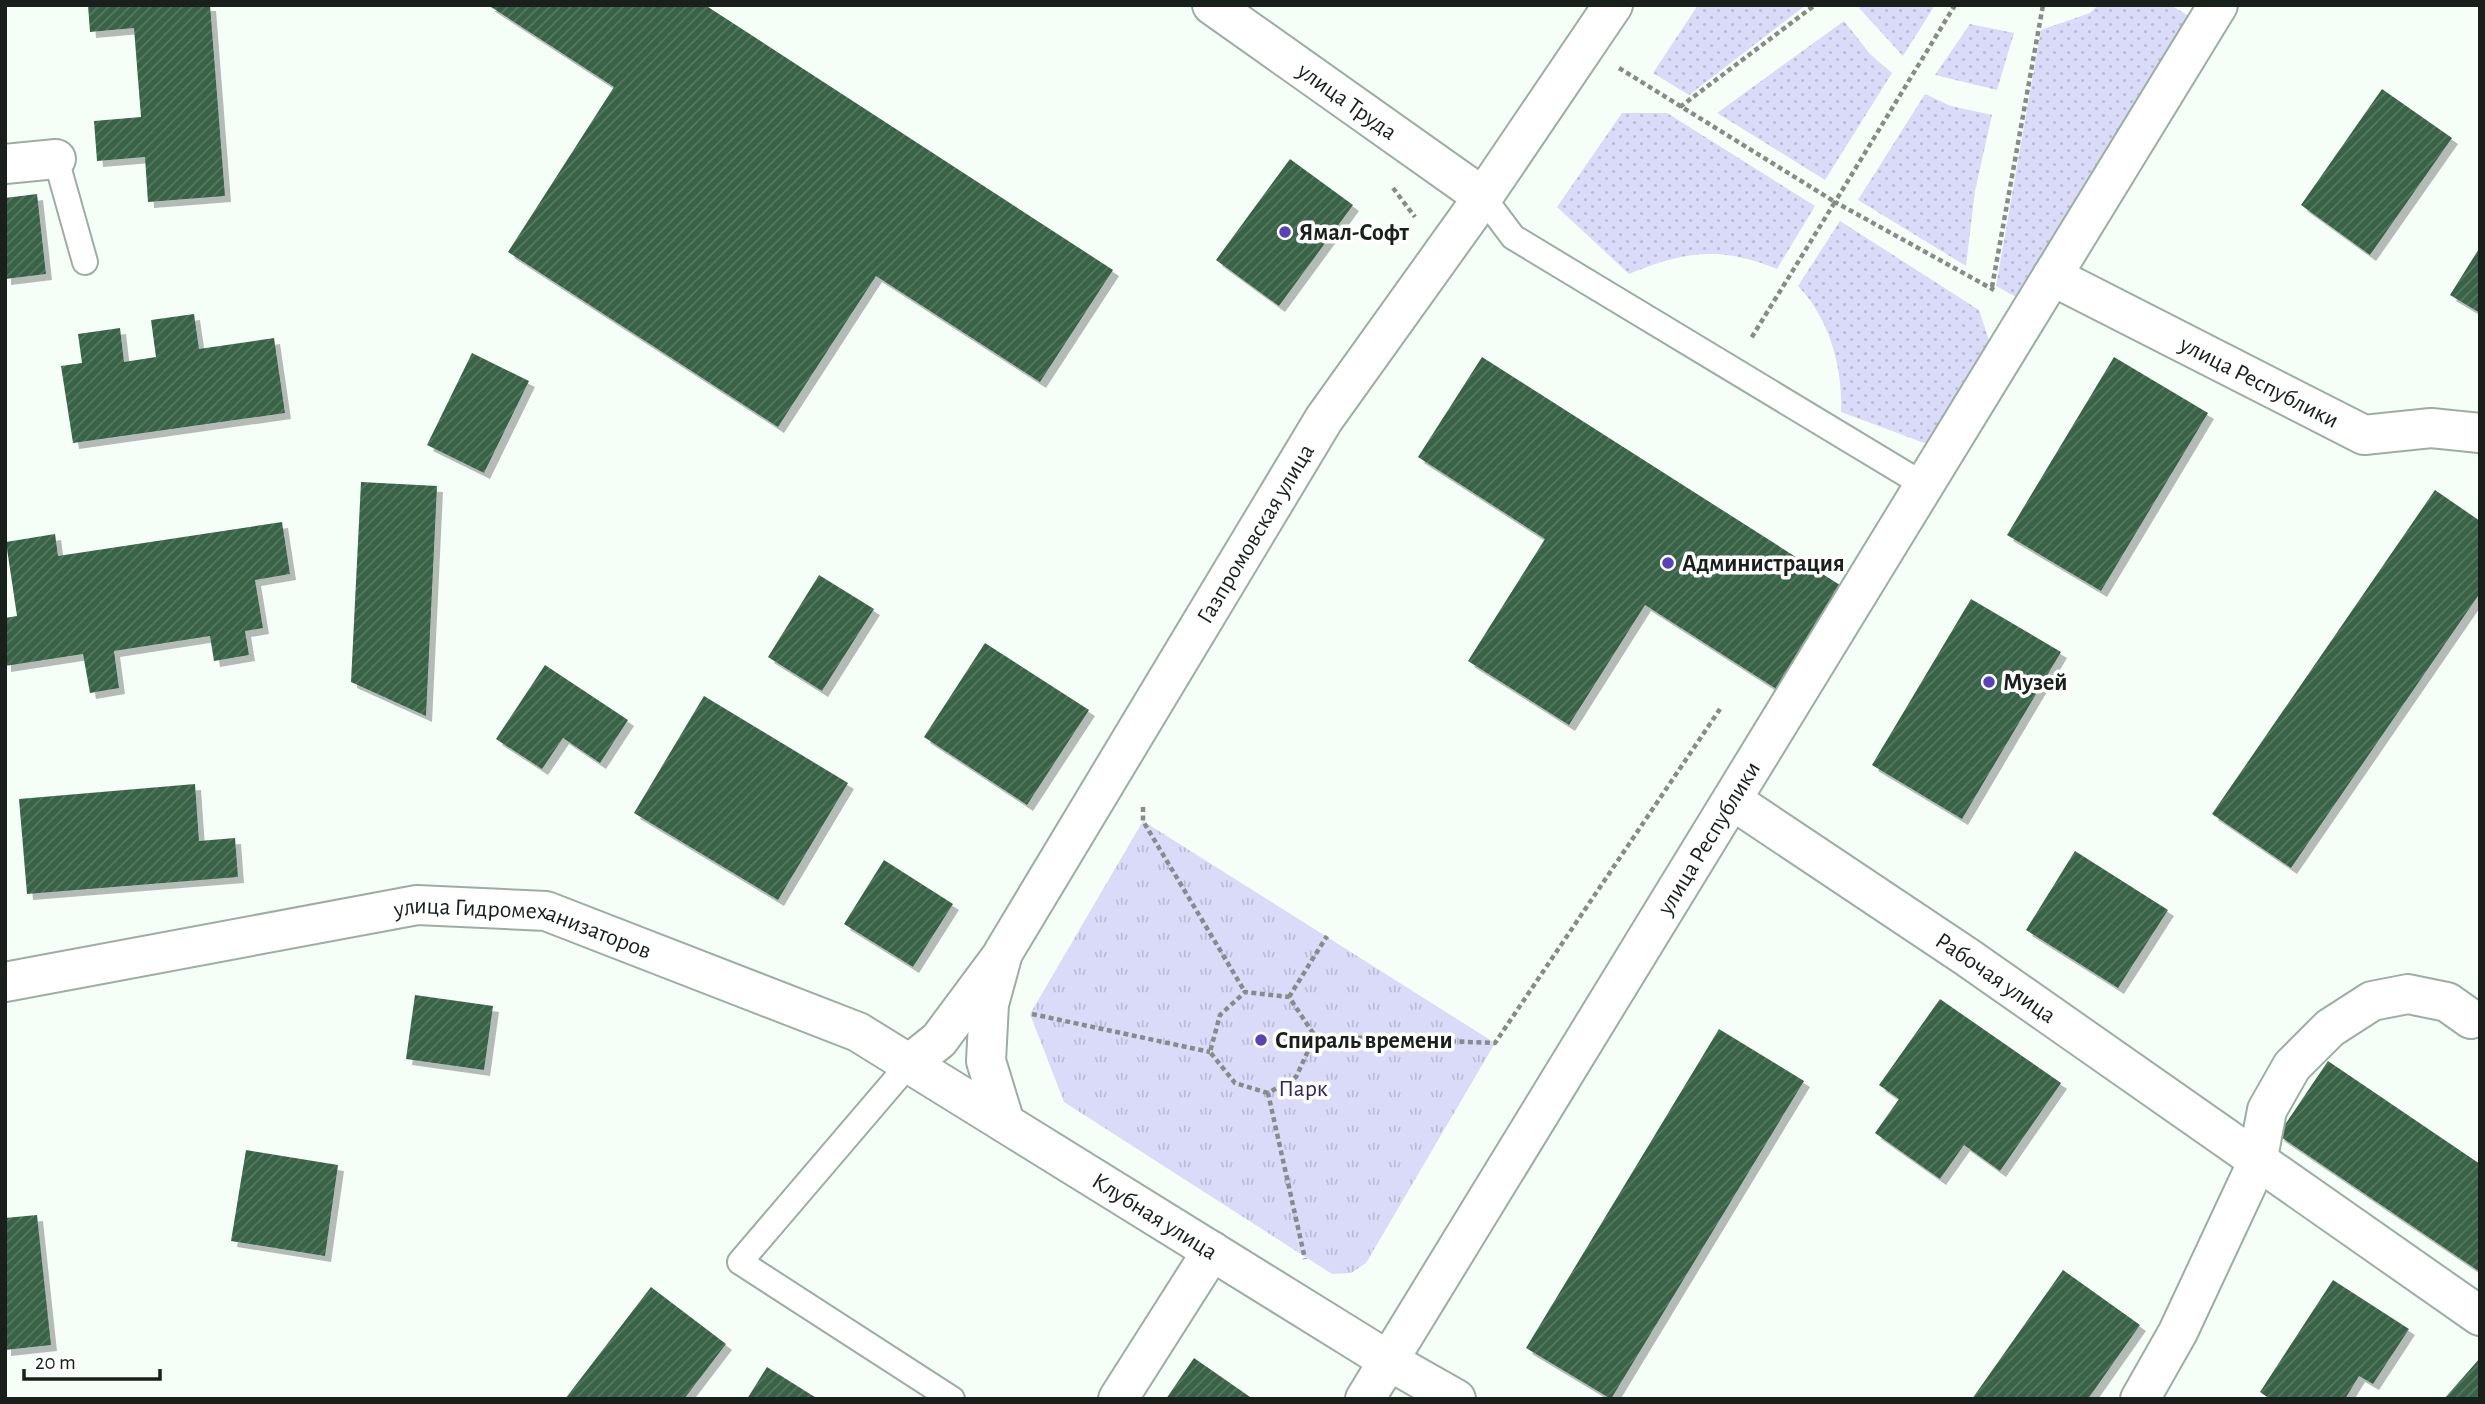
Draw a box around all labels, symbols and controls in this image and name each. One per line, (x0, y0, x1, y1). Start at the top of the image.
street label: улица Труда (1292, 58, 1401, 145)
place label: Ямал-Софт (1299, 221, 1410, 245)
marker: Ямал-Софт (1277, 224, 1293, 240)
street label: улица Республики (2175, 332, 2343, 433)
street label: Газпромовская улица (1193, 440, 1319, 628)
place label: Администрация (1682, 552, 1845, 576)
marker: Администрация (1660, 555, 1676, 571)
place label: Музей (2003, 671, 2067, 695)
marker: Музей (1981, 674, 1997, 690)
street label: улица Республики (1653, 757, 1765, 920)
street label: улица Гидромеханизаторов (391, 894, 655, 964)
street label: Рабочая улица (1931, 928, 2060, 1028)
place label: Спираль времени (1275, 1029, 1453, 1053)
marker: Спираль времени (1253, 1032, 1269, 1048)
park label: Парк (1278, 1077, 1328, 1101)
street label: Клубная улица (1088, 1169, 1221, 1265)
scale bar (24, 1338, 161, 1382)
text: 20 m (35, 1352, 76, 1373)

